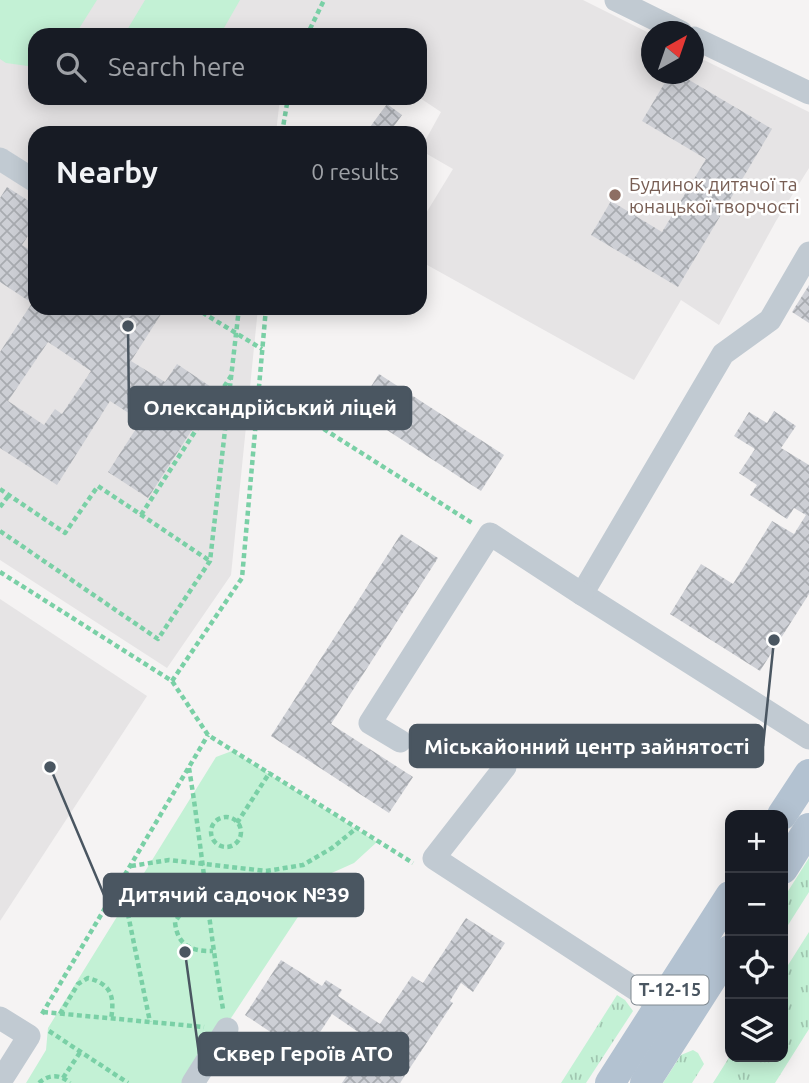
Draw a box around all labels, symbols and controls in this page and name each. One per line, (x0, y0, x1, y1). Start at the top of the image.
north arrow (641, 21, 704, 84)
search box (28, 28, 427, 105)
icon: search (52, 48, 90, 86)
text: Search here (108, 52, 245, 81)
text: Nearby (56, 155, 158, 189)
text: 0 results (311, 159, 399, 184)
place label: Будинок дитячої та юнацької творчості (629, 173, 800, 217)
marker: Будинок дитячої та юнацької творчості (607, 187, 623, 203)
callout: Олександрійський ліцей (129, 387, 411, 429)
text: Олександрійський ліцей (143, 395, 397, 419)
callout: Міськайонний центр зайнятості (410, 725, 763, 767)
text: Міськайонний центр зайнятості (424, 734, 750, 758)
map controls (725, 810, 788, 1062)
button: + (725, 810, 788, 873)
button: − (725, 873, 788, 936)
callout: Дитячий садочок №39 (104, 874, 363, 916)
text: Дитячий садочок №39 (119, 882, 349, 906)
button: locate (725, 936, 788, 999)
road number: Т-12-15 (632, 975, 708, 1004)
button: layers (725, 999, 788, 1062)
callout: Сквер Героїв АТО (199, 1033, 408, 1075)
text: Сквер Героїв АТО (213, 1041, 393, 1065)

